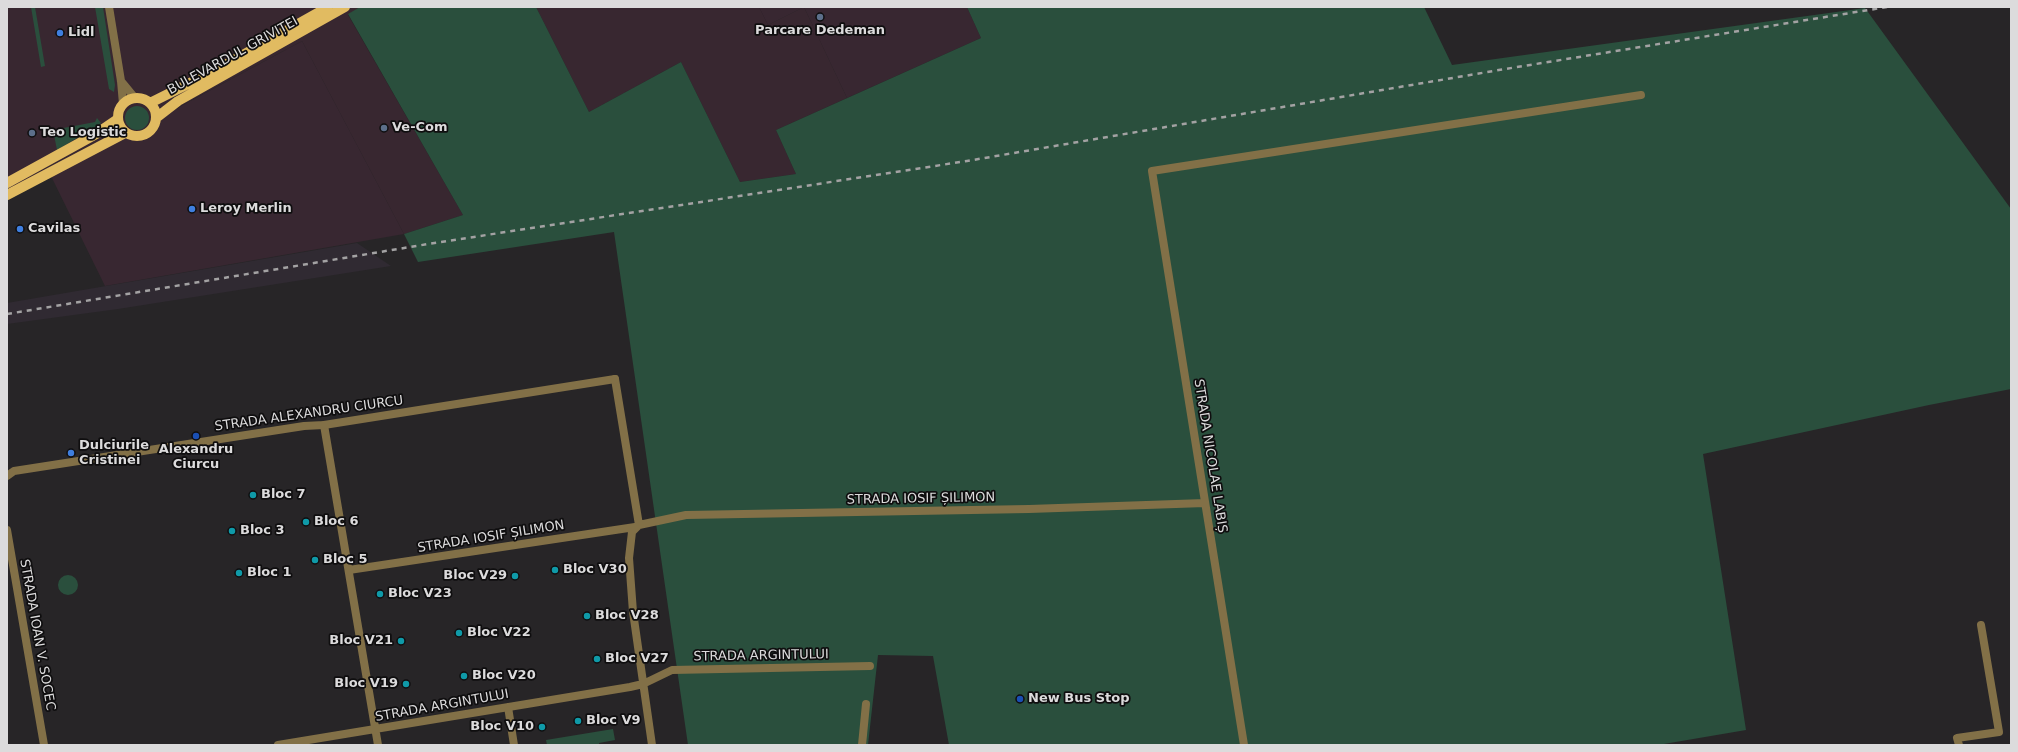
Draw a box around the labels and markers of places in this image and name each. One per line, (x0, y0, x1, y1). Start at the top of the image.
marker: Parcare Dedeman (815, 12, 825, 22)
place label: Parcare Dedeman (755, 23, 885, 39)
place label: Lidl (68, 25, 95, 41)
marker: Lidl (55, 28, 65, 38)
place label: Ve-Com (392, 120, 448, 136)
marker: Ve-Com (379, 123, 389, 133)
place label: Teo Logistic (40, 125, 127, 141)
marker: Teo Logistic (27, 128, 37, 138)
place label: Leroy Merlin (200, 201, 292, 217)
marker: Leroy Merlin (187, 204, 197, 214)
place label: Cavilas (28, 221, 80, 237)
marker: Cavilas (15, 224, 25, 234)
marker: Alexandru Ciurcu (191, 431, 201, 441)
place label: Dulciurile Cristinei (79, 438, 149, 469)
place label: Alexandru Ciurcu (159, 442, 233, 473)
marker: Dulciurile Cristinei (66, 448, 76, 458)
place label: Bloc 7 (261, 487, 306, 503)
marker: Bloc 7 (248, 490, 258, 500)
place label: Bloc 6 (314, 514, 359, 530)
marker: Bloc 6 (301, 517, 311, 527)
place label: Bloc 3 (240, 523, 285, 539)
marker: Bloc 3 (227, 526, 237, 536)
place label: Bloc 5 (323, 552, 368, 568)
marker: Bloc 5 (310, 555, 320, 565)
place label: Bloc V30 (563, 562, 627, 578)
place label: Bloc 1 (247, 565, 292, 581)
marker: Bloc V30 (550, 565, 560, 575)
marker: Bloc 1 (234, 568, 244, 578)
place label: Bloc V29 (443, 568, 507, 584)
marker: Bloc V29 (510, 571, 520, 581)
place label: Bloc V23 (388, 586, 452, 602)
marker: Bloc V23 (375, 589, 385, 599)
place label: Bloc V28 (595, 608, 659, 624)
marker: Bloc V28 (582, 611, 592, 621)
place label: Bloc V22 (467, 625, 531, 641)
marker: Bloc V22 (454, 628, 464, 638)
place label: Bloc V21 (329, 633, 393, 649)
marker: Bloc V21 (396, 636, 406, 646)
place label: Bloc V27 (605, 651, 669, 667)
marker: Bloc V27 (592, 654, 602, 664)
place label: Bloc V20 (472, 668, 536, 684)
marker: Bloc V20 (459, 671, 469, 681)
place label: Bloc V19 (334, 676, 398, 692)
marker: Bloc V19 (401, 679, 411, 689)
place label: New Bus Stop (1028, 691, 1129, 707)
marker: New Bus Stop (1015, 694, 1025, 704)
place label: Bloc V9 (586, 713, 641, 729)
marker: Bloc V9 (573, 716, 583, 726)
place label: Bloc V10 (470, 719, 534, 735)
marker: Bloc V10 (537, 722, 547, 732)

